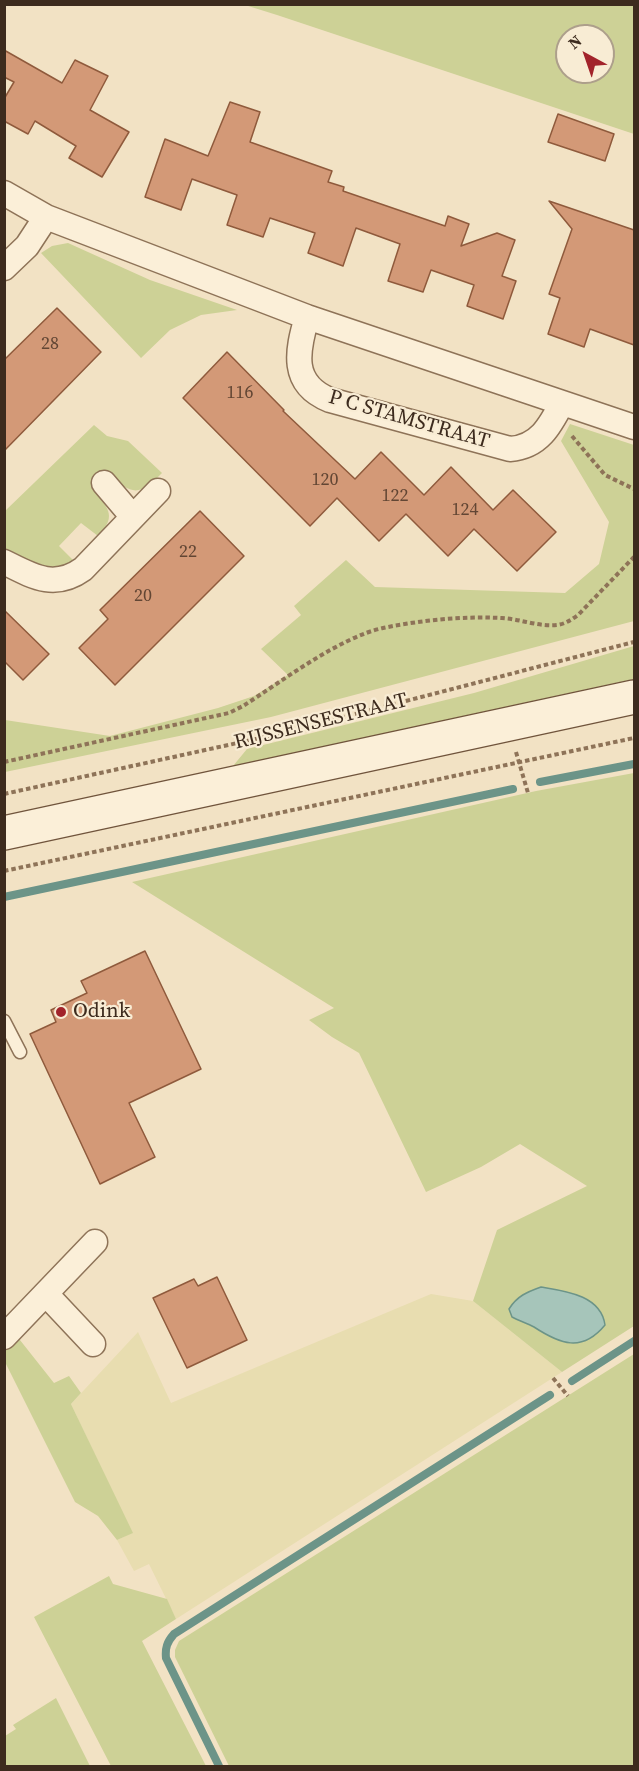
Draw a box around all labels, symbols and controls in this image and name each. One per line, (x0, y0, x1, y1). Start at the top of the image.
north arrow (555, 24, 615, 84)
text: N (563, 30, 586, 54)
house number: 28 (41, 333, 59, 355)
house number: 116 (227, 382, 253, 404)
street label: P C STAMSTRAAT (326, 385, 492, 455)
house number: 120 (312, 469, 338, 491)
house number: 122 (382, 485, 408, 507)
house number: 124 (452, 499, 478, 521)
house number: 22 (179, 541, 197, 563)
house number: 20 (134, 585, 152, 607)
street label: RIJSSENSESTRAAT (232, 688, 410, 756)
place label: Odink (73, 999, 130, 1025)
marker: Odink (54, 1005, 68, 1019)

